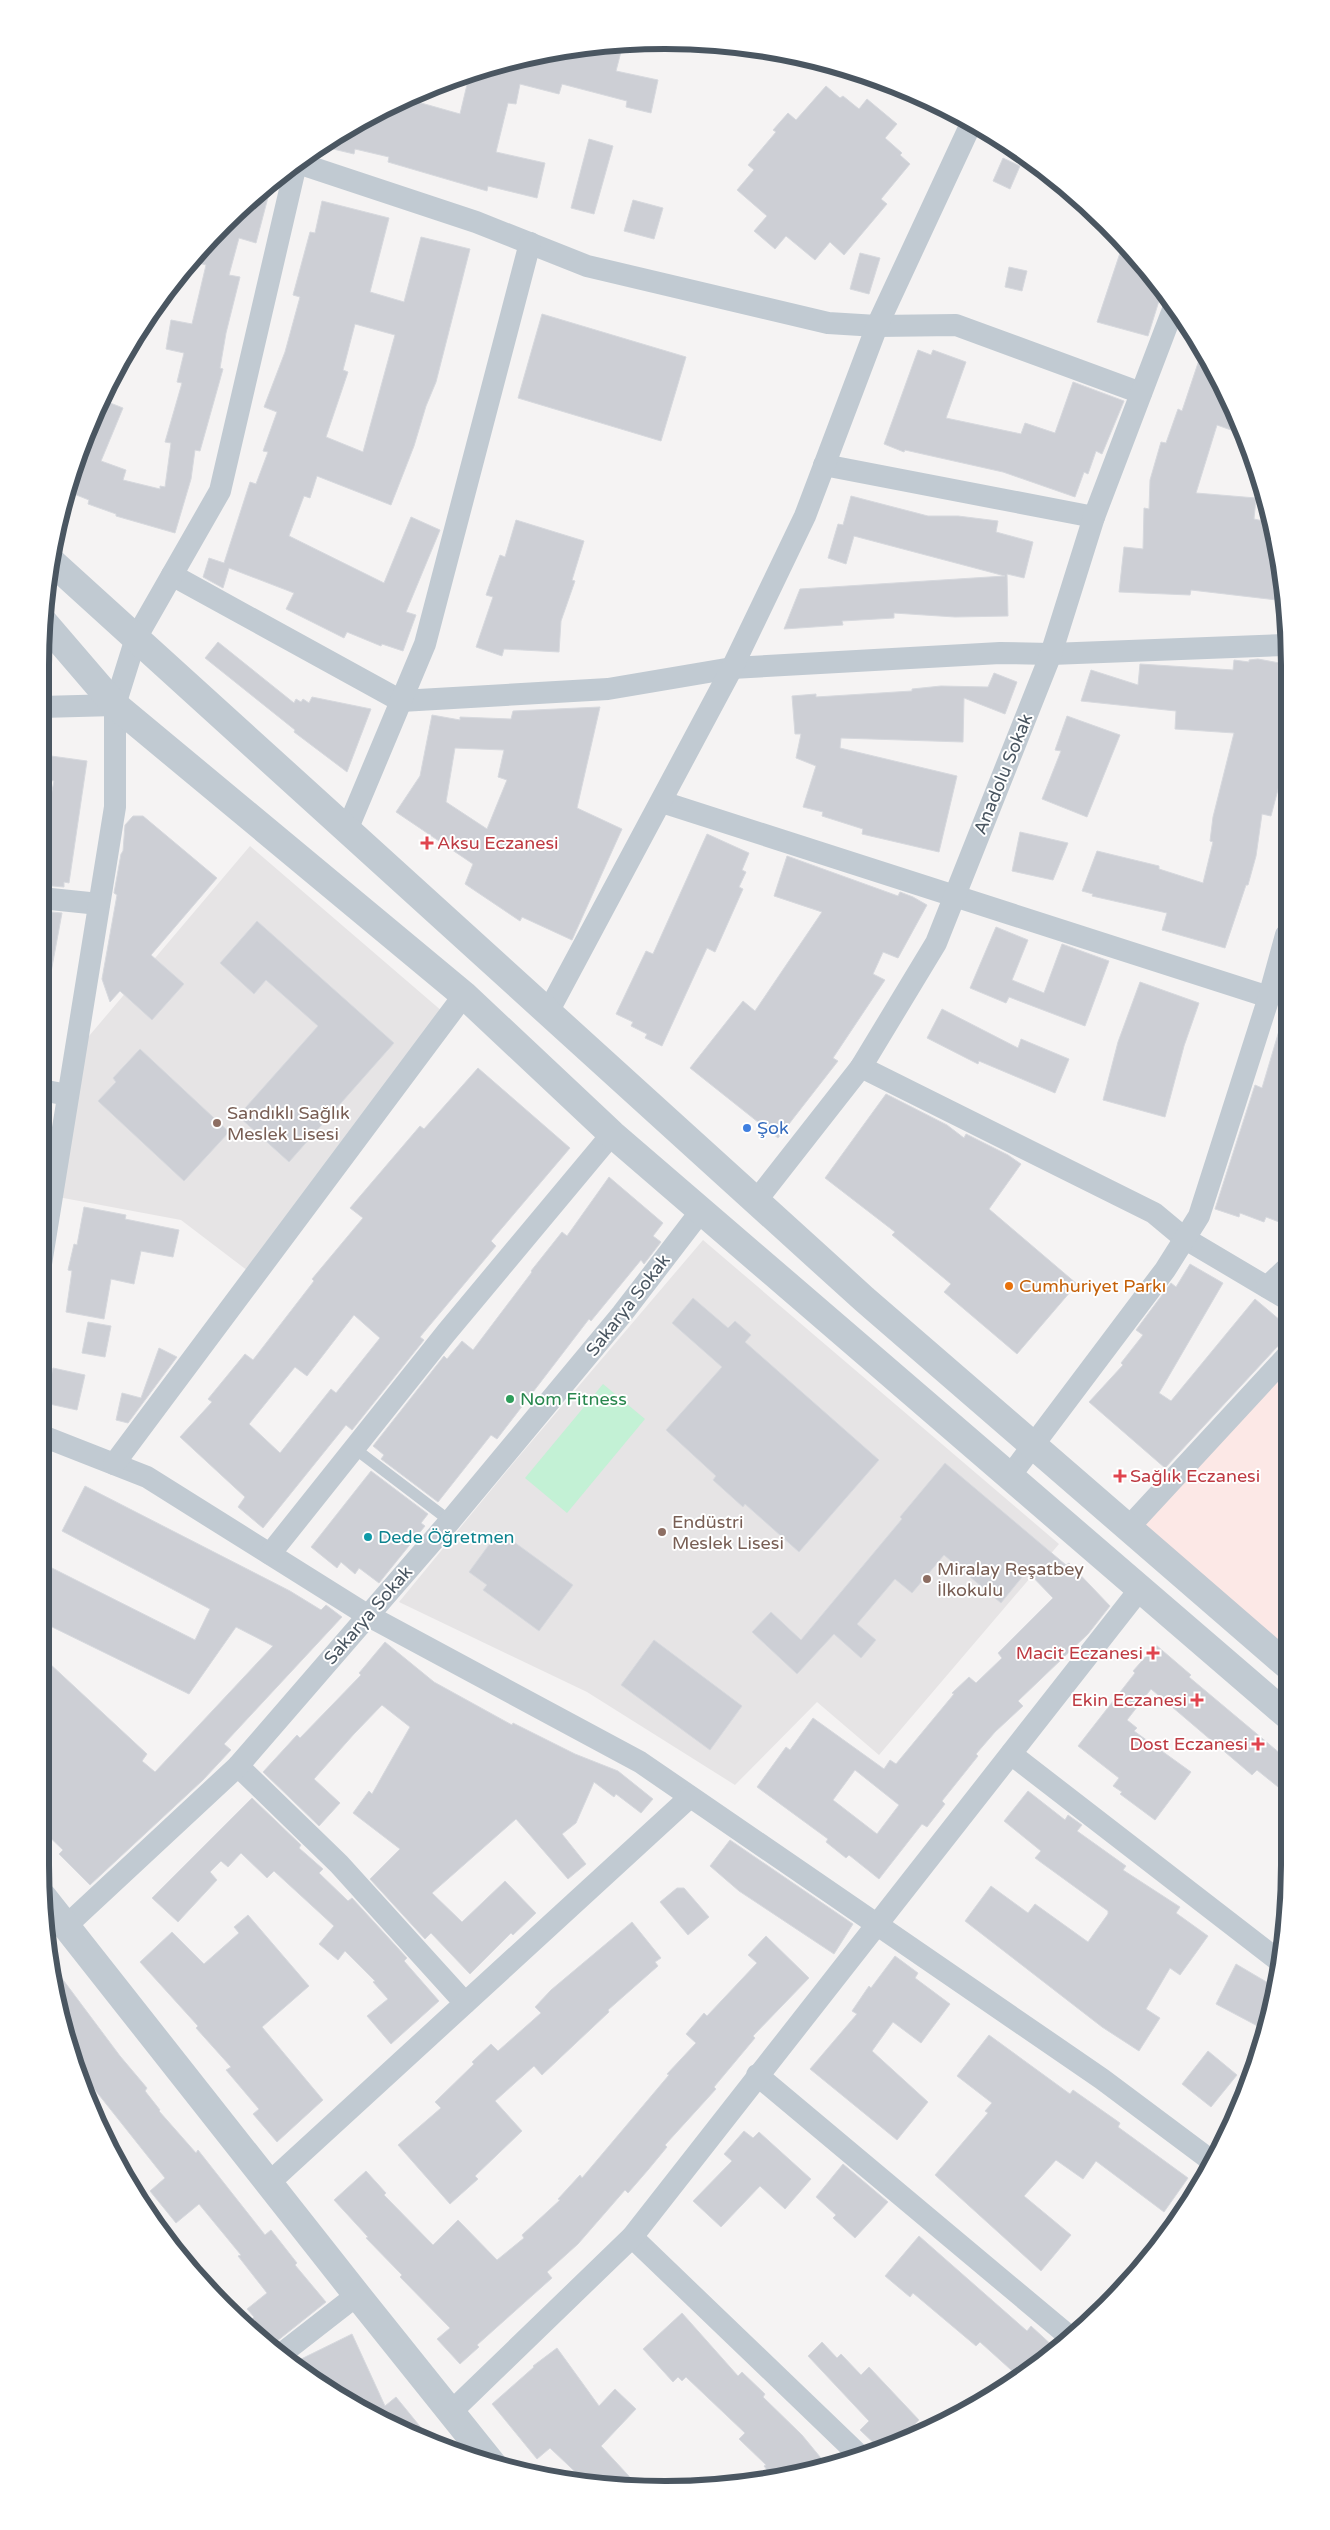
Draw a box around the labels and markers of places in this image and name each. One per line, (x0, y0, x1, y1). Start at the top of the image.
place label: Aksu Eczanesi (437, 832, 559, 854)
marker: Aksu Eczanesi (421, 837, 433, 849)
place label: Sandıklı Sağlık Meslek Lisesi (227, 1102, 350, 1145)
marker: Sandıklı Sağlık Meslek Lisesi (211, 1117, 223, 1129)
place label: Şok (757, 1117, 789, 1139)
marker: Şok (741, 1122, 753, 1134)
place label: Cumhuriyet Parkı (1019, 1275, 1166, 1297)
marker: Cumhuriyet Parkı (1003, 1280, 1015, 1292)
place label: Nom Fitness (520, 1388, 627, 1410)
marker: Nom Fitness (504, 1393, 516, 1405)
place label: Sağlık Eczanesi (1130, 1465, 1260, 1487)
marker: Sağlık Eczanesi (1114, 1470, 1126, 1482)
place label: Endüstri Meslek Lisesi (672, 1511, 784, 1554)
place label: Dede Öğretmen (378, 1526, 515, 1548)
marker: Endüstri Meslek Lisesi (656, 1526, 668, 1538)
marker: Dede Öğretmen (362, 1531, 374, 1543)
place label: Miralay Reşatbey İlkokulu (937, 1558, 1084, 1601)
marker: Miralay Reşatbey İlkokulu (921, 1573, 933, 1585)
place label: Macit Eczanesi (1016, 1642, 1143, 1664)
marker: Macit Eczanesi (1147, 1647, 1159, 1659)
place label: Ekin Eczanesi (1071, 1689, 1187, 1711)
marker: Ekin Eczanesi (1191, 1694, 1203, 1706)
place label: Dost Eczanesi (1130, 1733, 1248, 1755)
marker: Dost Eczanesi (1252, 1738, 1264, 1750)

